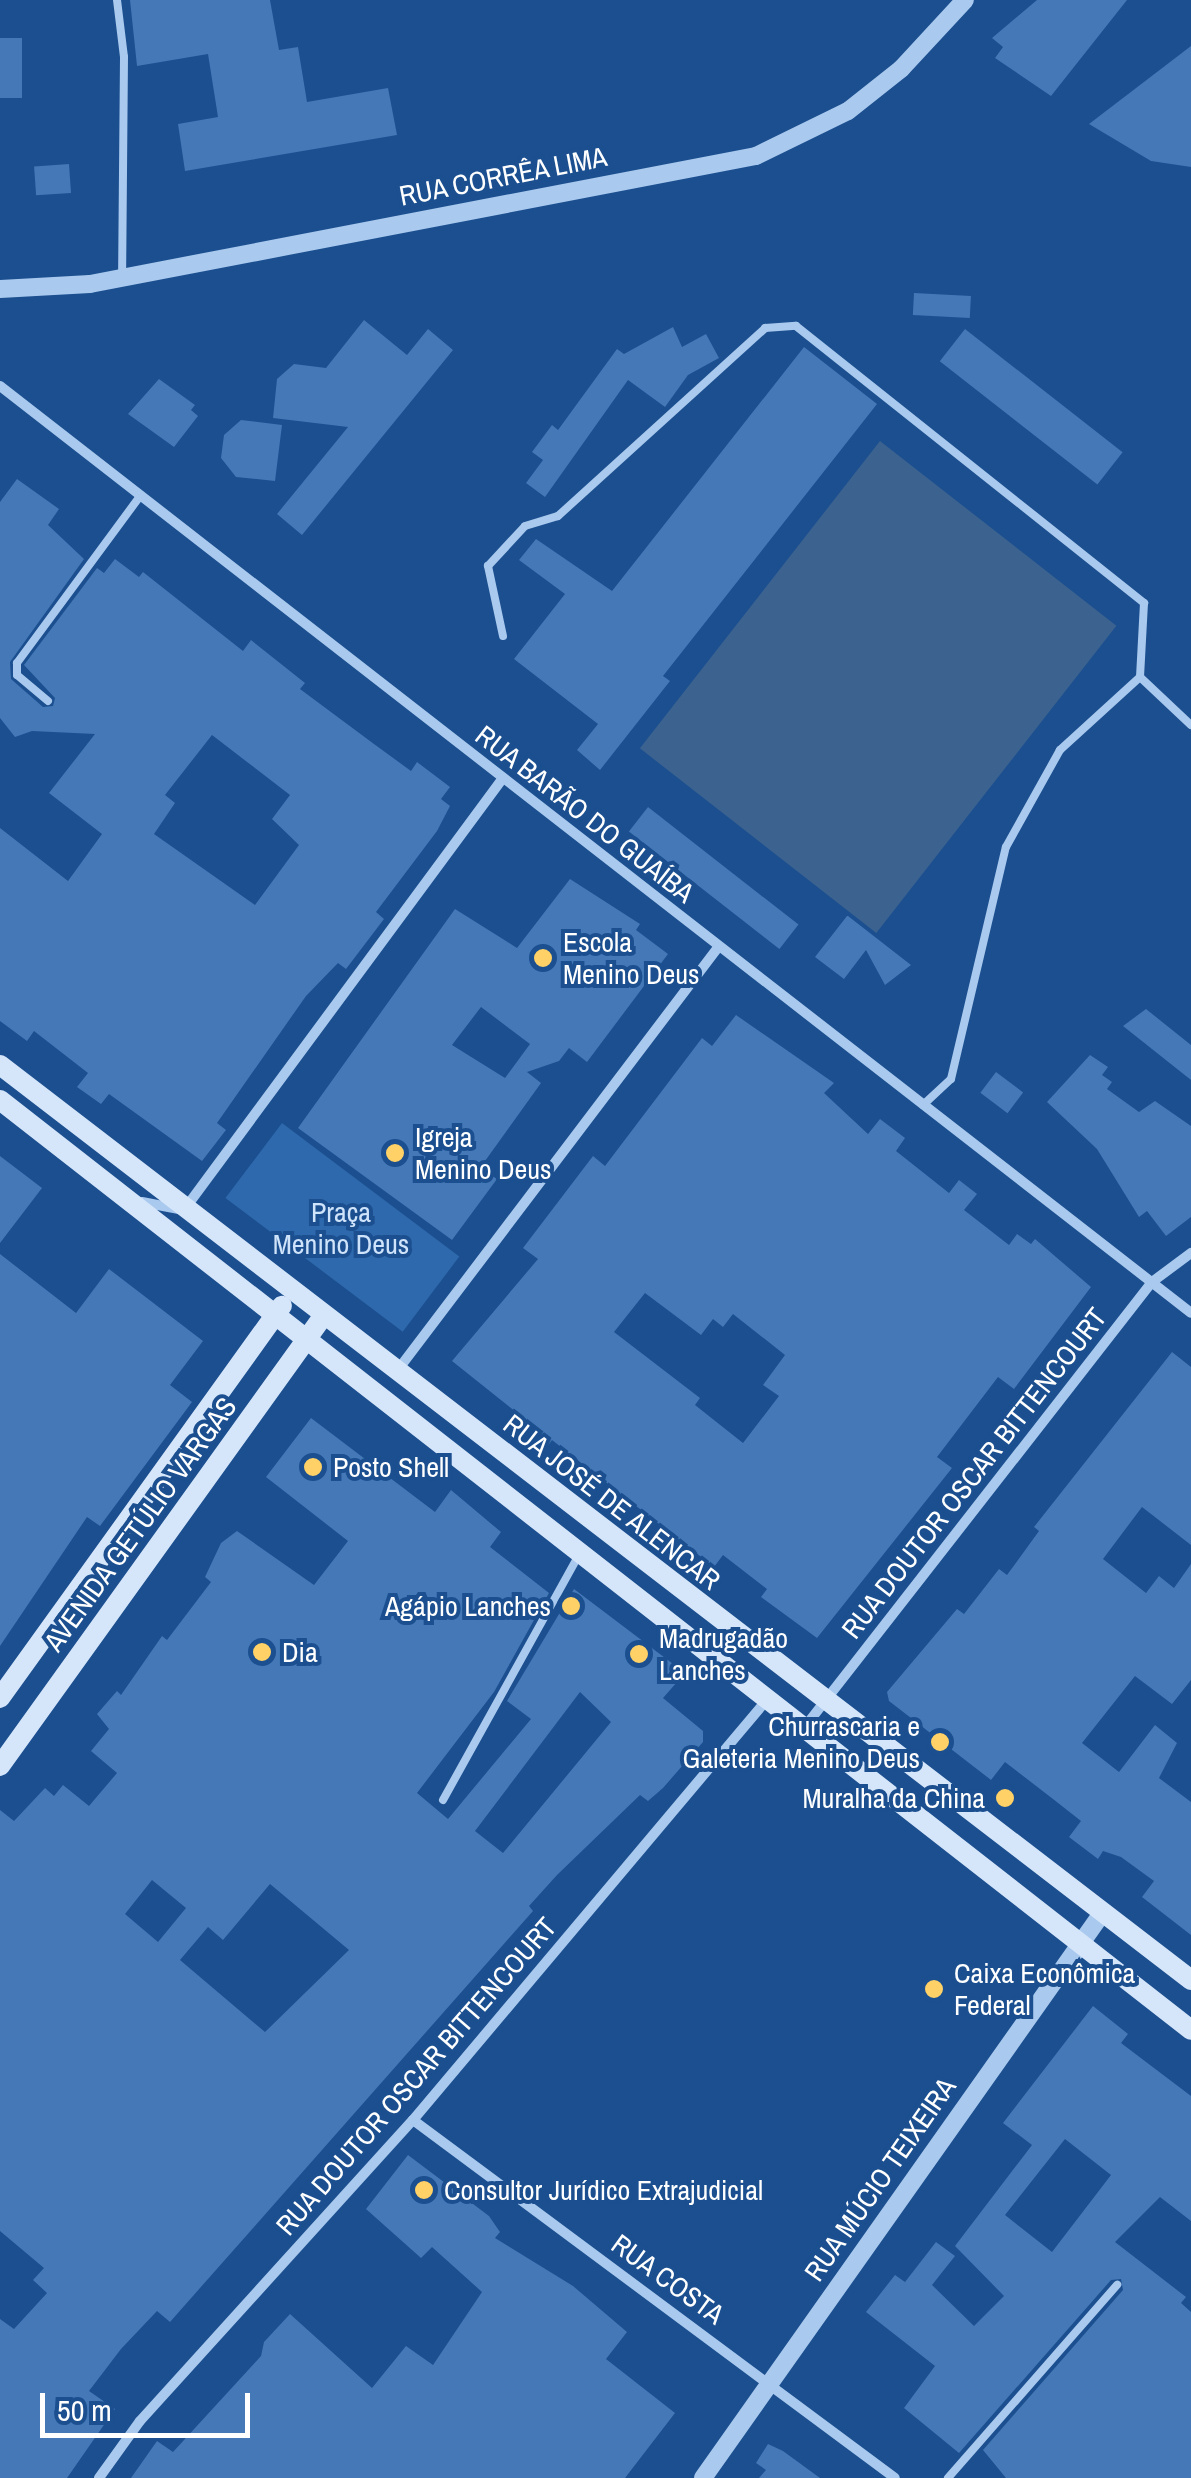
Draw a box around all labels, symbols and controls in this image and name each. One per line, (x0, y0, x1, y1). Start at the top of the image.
street label: RUA CORRÊA LIMA (395, 139, 611, 213)
street label: RUA BARÃO DO GUAÍBA (469, 718, 701, 910)
place label: Escola Menino Deus (563, 925, 700, 991)
marker: Escola Menino Deus (532, 947, 554, 969)
place label: Igreja Menino Deus (415, 1120, 552, 1186)
marker: Igreja Menino Deus (384, 1142, 406, 1164)
park label: Praça Menino Deus (273, 1195, 409, 1261)
street label: RUA DOUTOR OSCAR BITTENCOURT (834, 1301, 1114, 1645)
street label: AVENIDA GETÚLIO VARGAS (36, 1390, 244, 1658)
street label: RUA JOSÉ DE ALENCAR (496, 1406, 728, 1598)
place label: Posto Shell (333, 1450, 449, 1484)
marker: Posto Shell (302, 1456, 324, 1478)
place label: Agápio Lanches (385, 1589, 551, 1623)
marker: Agápio Lanches (560, 1595, 582, 1617)
place label: Madrugadão Lanches (659, 1621, 788, 1687)
place label: Dia (282, 1635, 318, 1669)
marker: Dia (251, 1641, 273, 1663)
marker: Madrugadão Lanches (628, 1643, 650, 1665)
place label: Churrascaria e Galeteria Menino Deus (683, 1709, 920, 1775)
marker: Churrascaria e Galeteria Menino Deus (929, 1731, 951, 1753)
place label: Muralha da China (802, 1781, 985, 1815)
marker: Muralha da China (994, 1787, 1016, 1809)
street label: RUA DOUTOR OSCAR BITTENCOURT (268, 1910, 564, 2242)
place label: Caixa Econômica Federal (954, 1956, 1135, 2022)
marker: Caixa Econômica Federal (923, 1978, 945, 2000)
street label: RUA MÚCIO TEIXEIRA (797, 2070, 963, 2288)
place label: Consultor Jurídico Extrajudicial (444, 2173, 763, 2207)
marker: Consultor Jurídico Extrajudicial (413, 2179, 435, 2201)
street label: RUA COSTA (605, 2227, 731, 2331)
scale bar (45, 2373, 255, 2435)
text: 50 m (57, 2390, 112, 2430)

